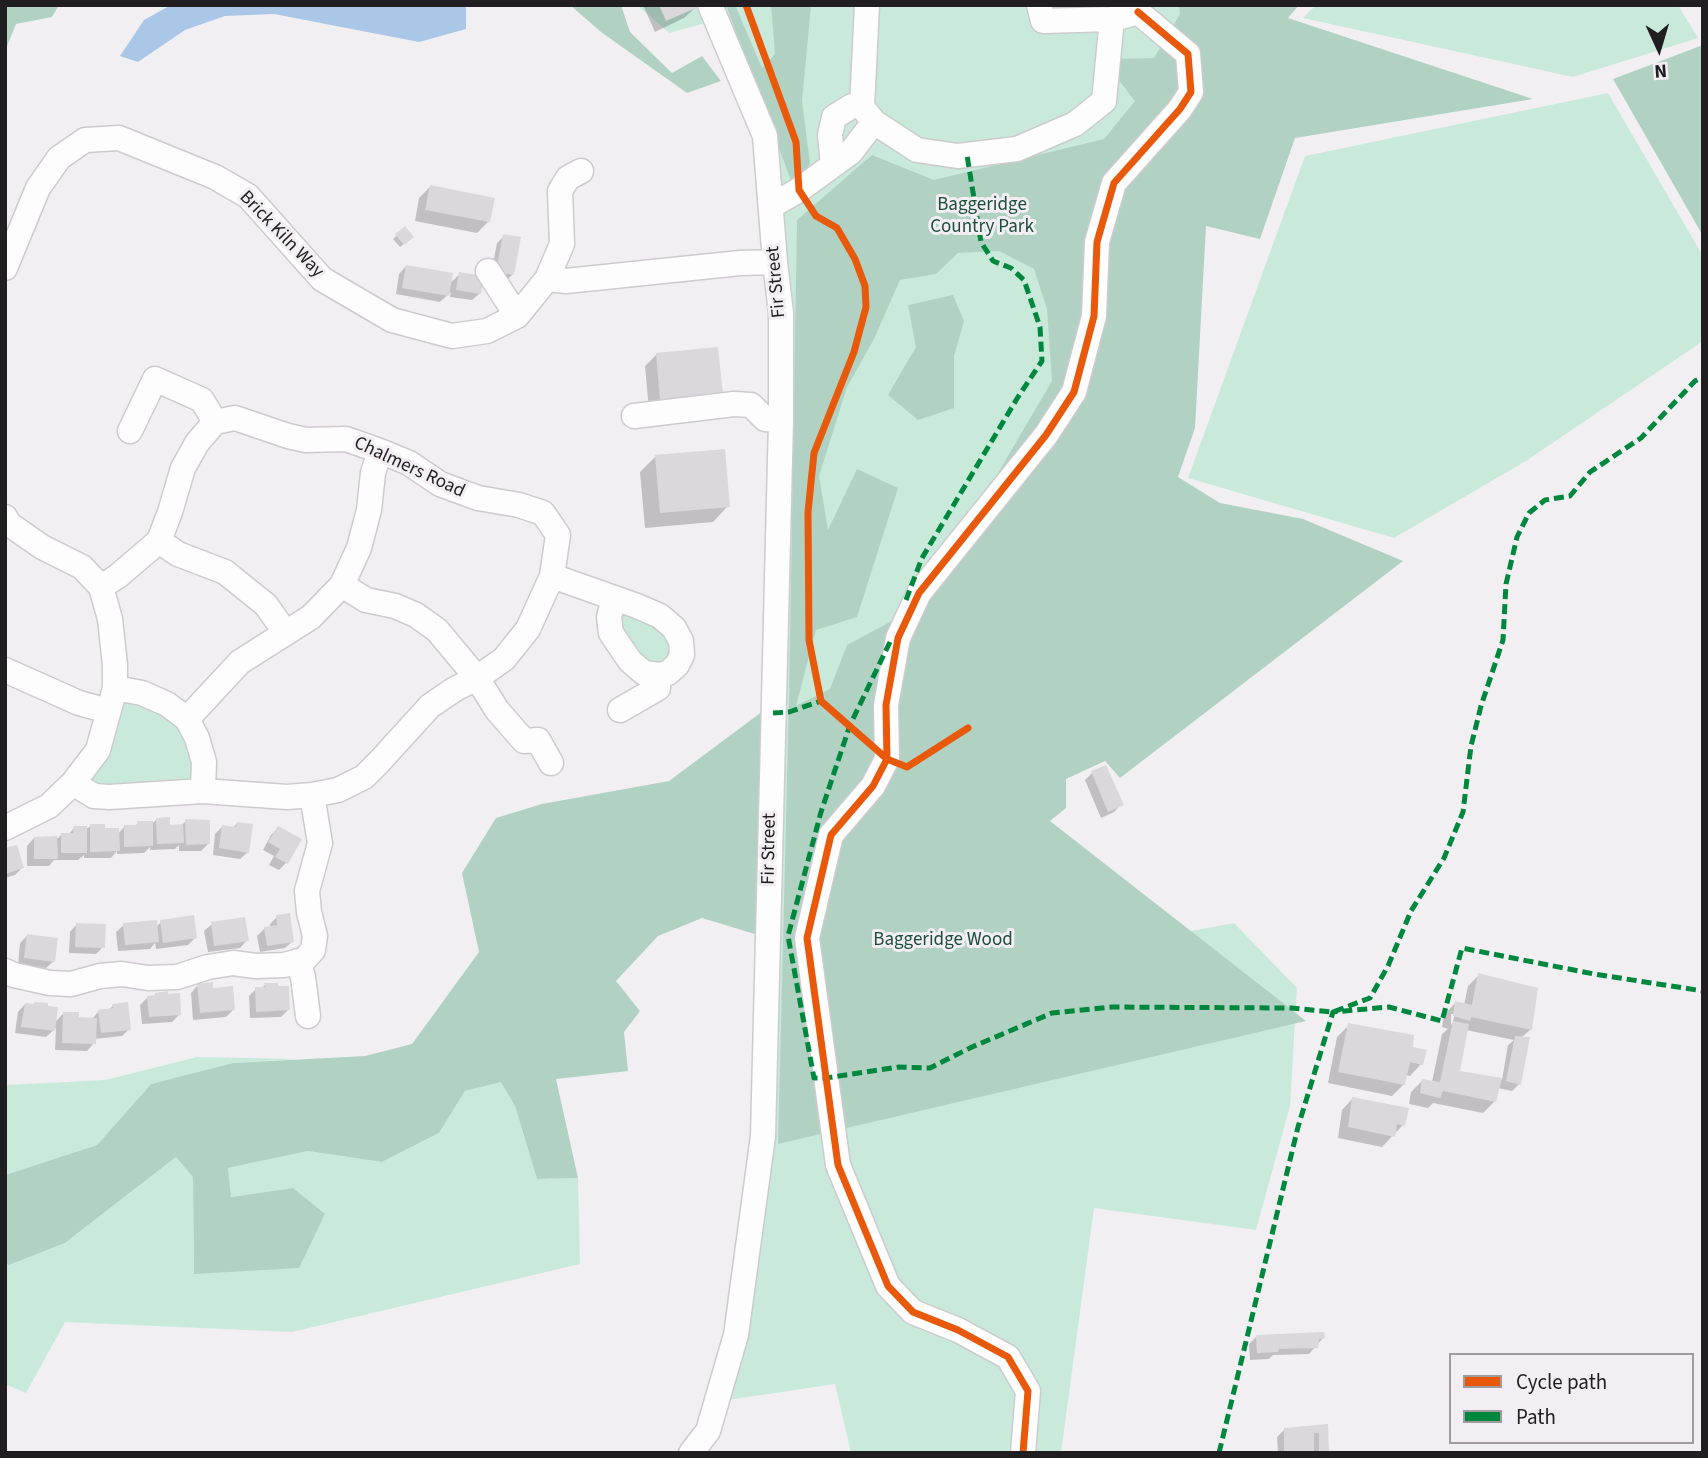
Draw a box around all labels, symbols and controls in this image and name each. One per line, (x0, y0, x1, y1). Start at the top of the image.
north arrow (1624, 14, 1694, 84)
text: N (1653, 57, 1668, 84)
street label: Brick Kiln Way (234, 187, 328, 283)
park label: Baggeridge Country Park (930, 195, 1034, 239)
street label: Fir Street (763, 245, 791, 319)
street label: Chalmers Road (350, 432, 468, 504)
street label: Fir Street (758, 813, 782, 885)
park label: Baggeridge Wood (873, 930, 1013, 952)
legend (1449, 1353, 1694, 1444)
text: Cycle path (1516, 1367, 1607, 1397)
text: Path (1516, 1402, 1556, 1432)

